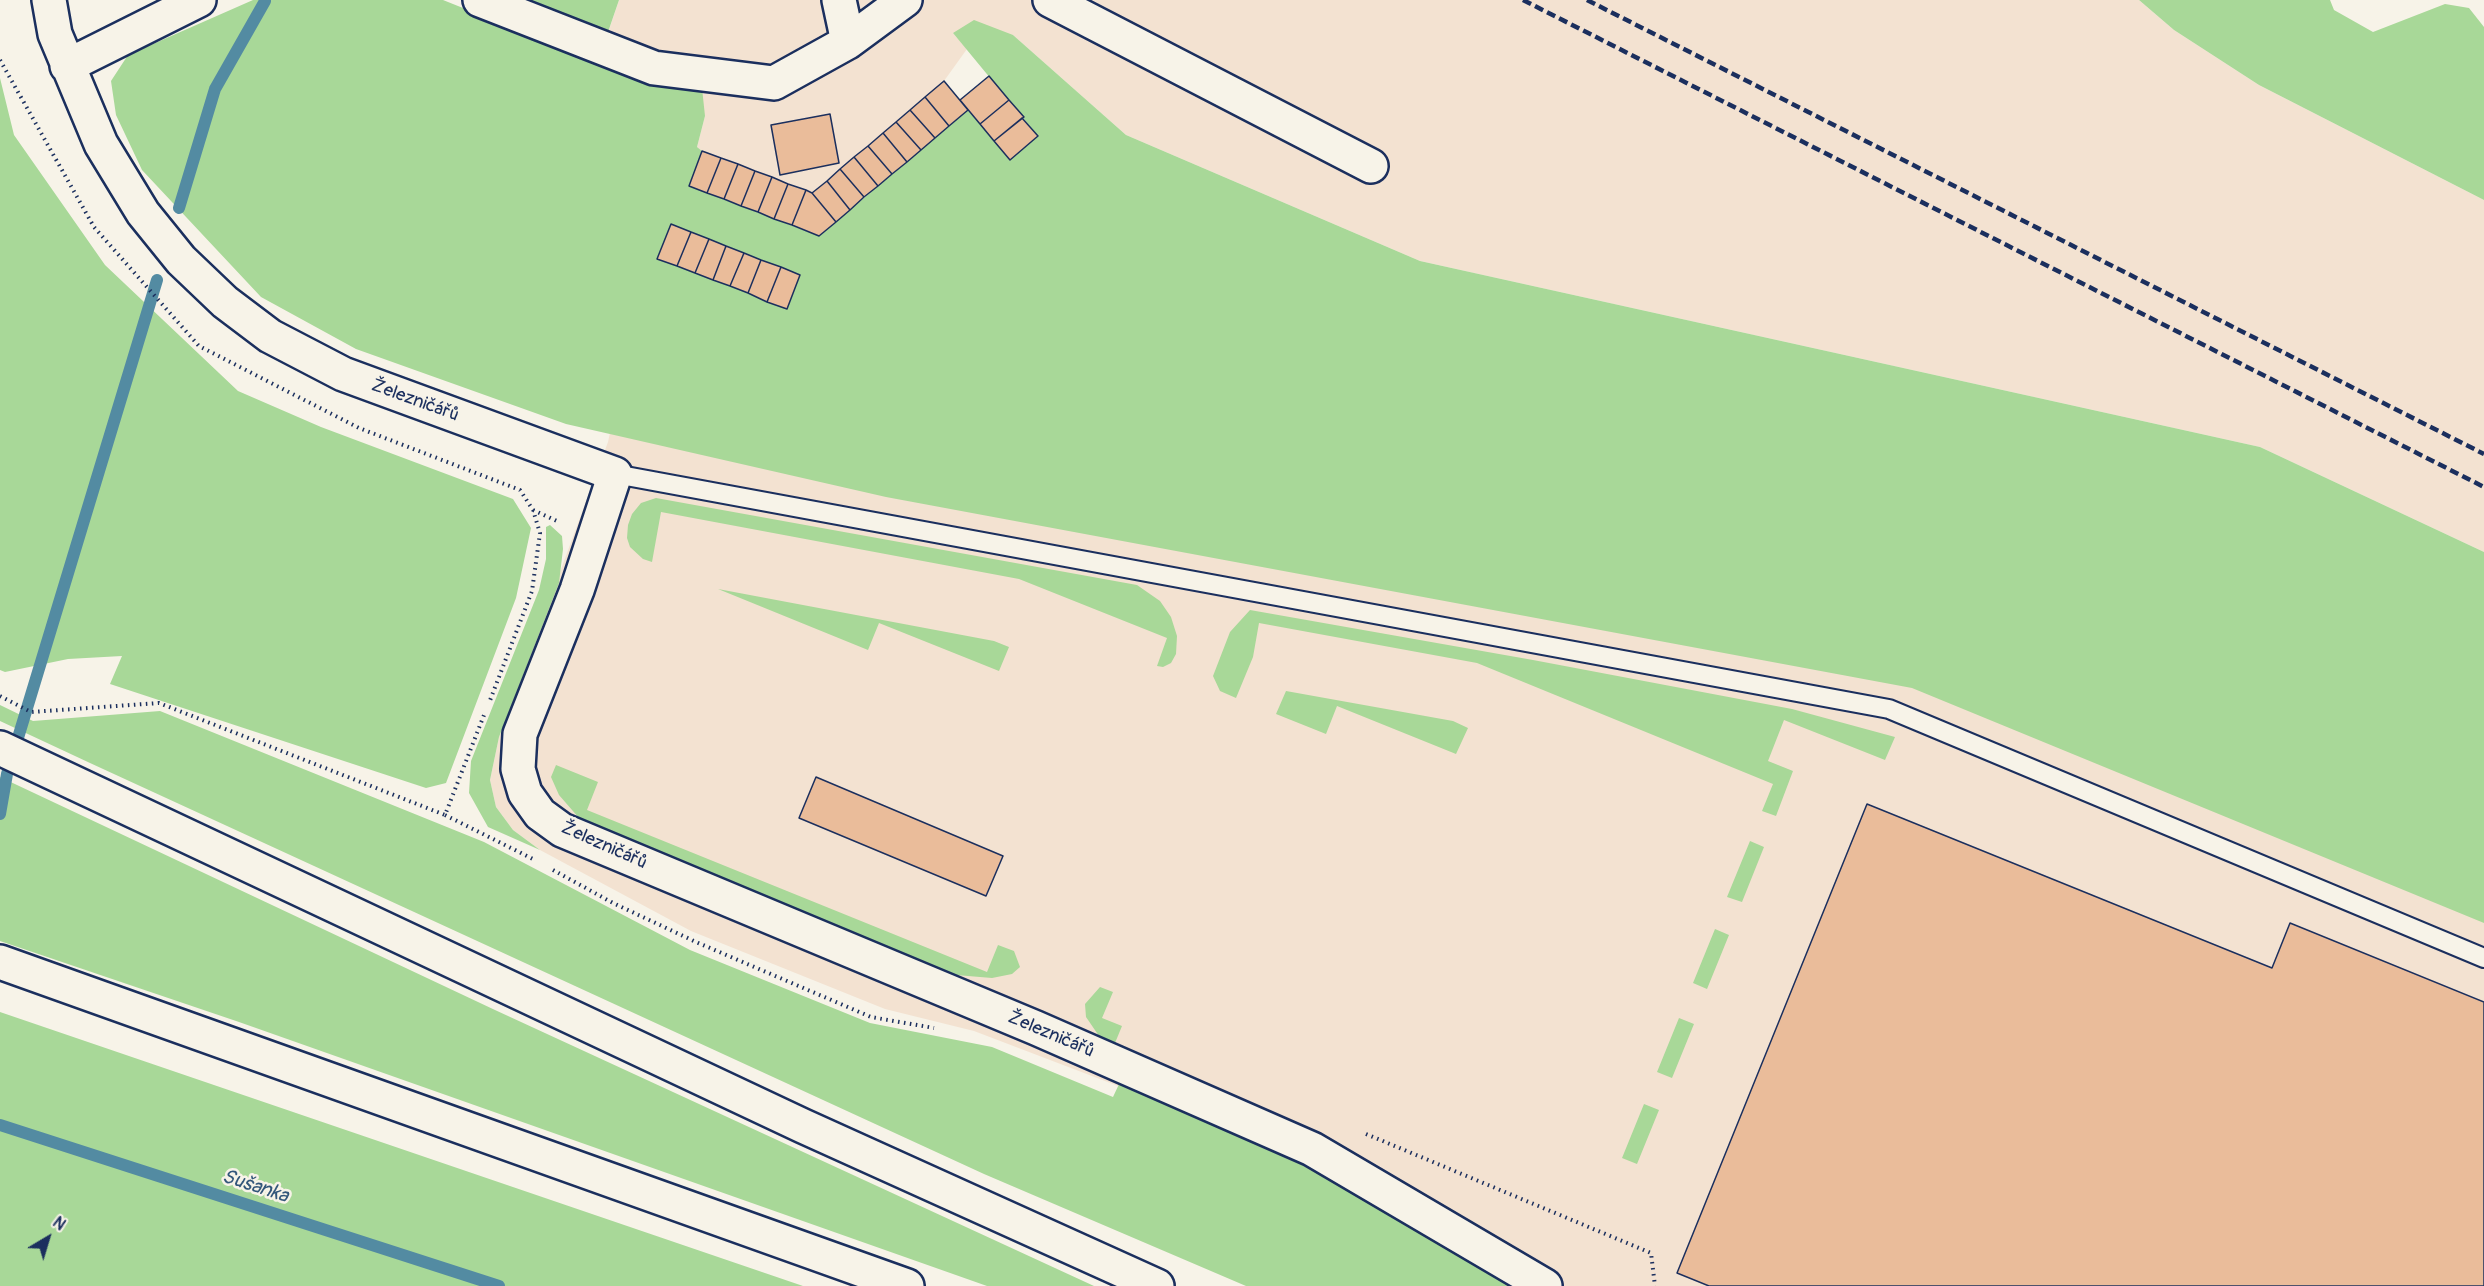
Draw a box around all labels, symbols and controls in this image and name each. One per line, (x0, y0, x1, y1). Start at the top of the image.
street label: Železničářů (368, 375, 462, 427)
street label: Železničářů (558, 817, 650, 875)
street label: Železničářů (1005, 1007, 1097, 1063)
water label: Sušanka (219, 1165, 291, 1209)
north arrow (18, 1208, 78, 1268)
text: N (49, 1213, 69, 1235)

